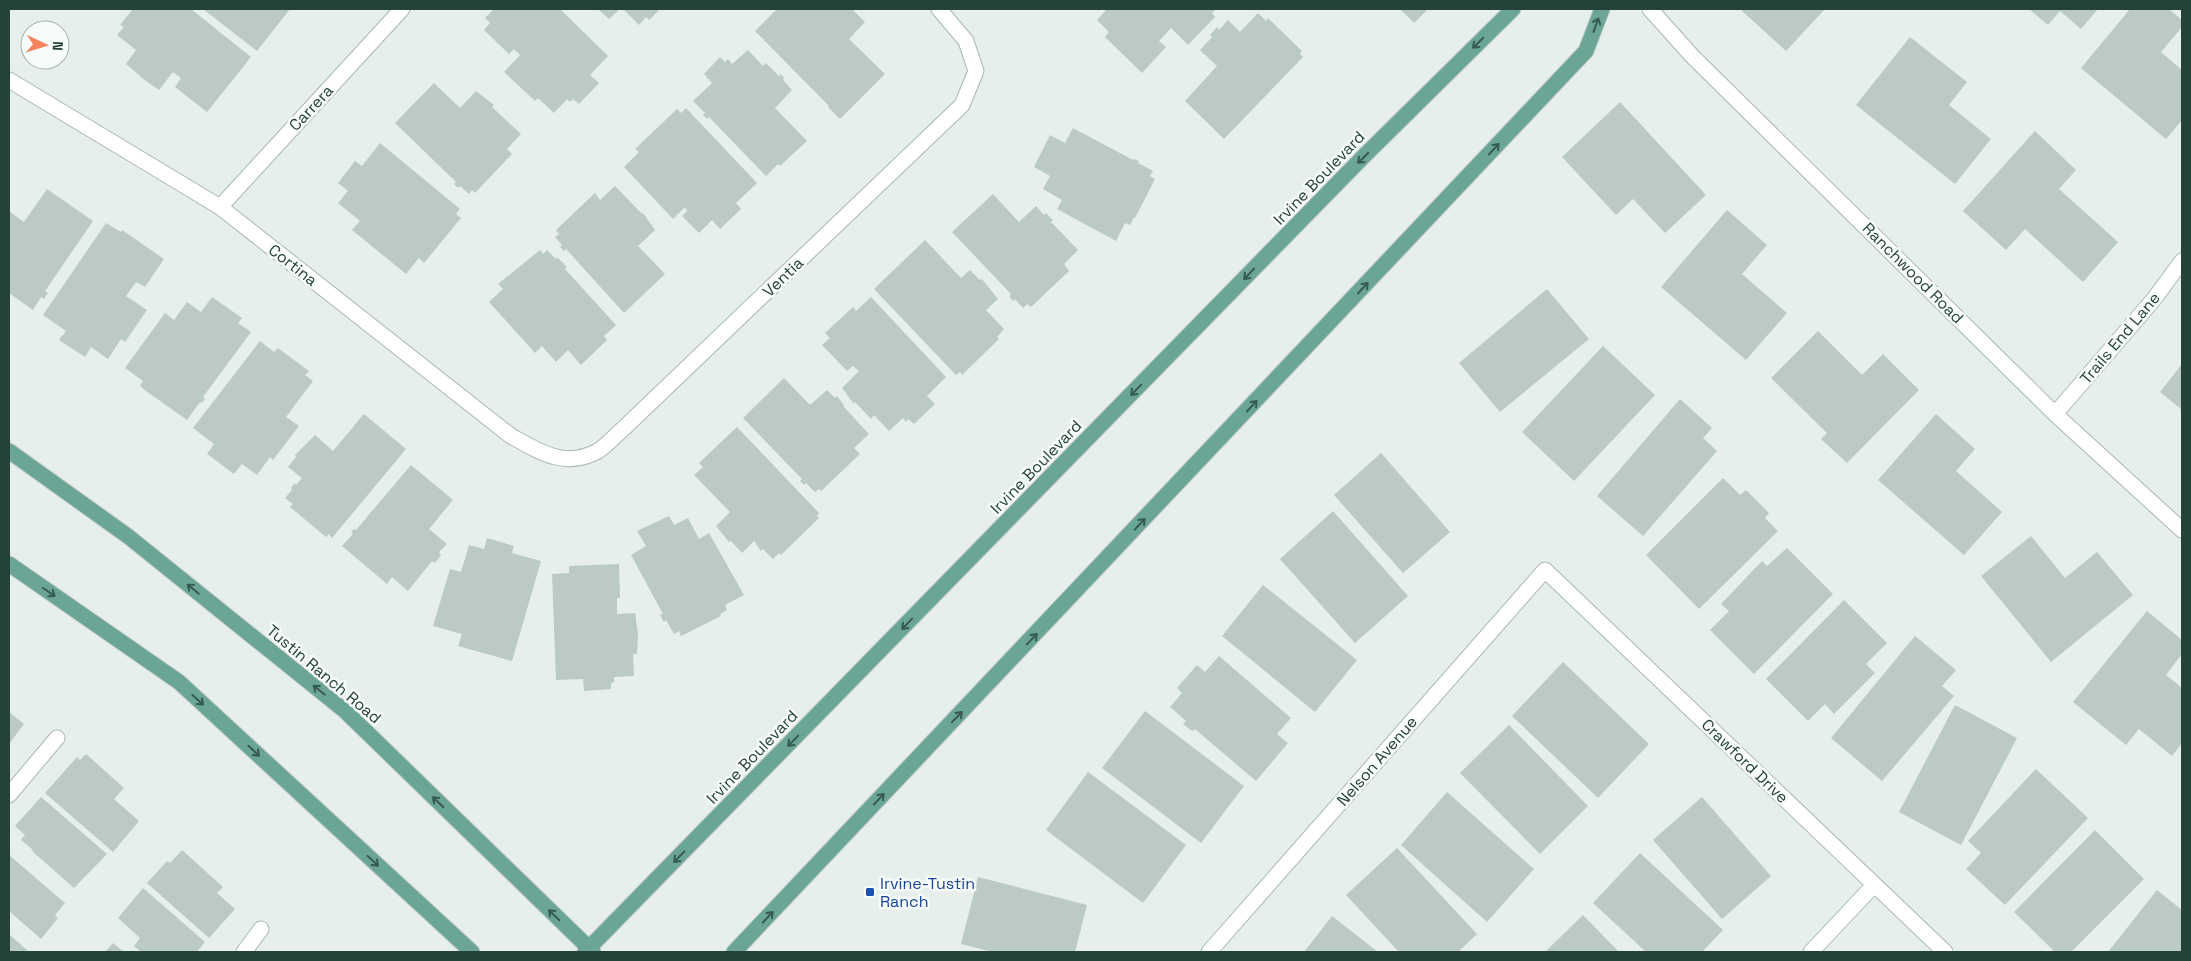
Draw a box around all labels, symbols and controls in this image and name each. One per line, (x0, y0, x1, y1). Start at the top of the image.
one-way arrow (1592, 17, 1601, 33)
north arrow (20, 20, 70, 70)
one-way arrow (1472, 37, 1484, 49)
text: N (49, 41, 67, 51)
street label: Carrera (284, 80, 338, 136)
street label: Irvine Boulevard (1269, 127, 1369, 229)
one-way arrow (1488, 142, 1500, 155)
one-way arrow (1357, 151, 1369, 164)
street label: Ranchwood Road (1858, 218, 1968, 328)
street label: Cortina (264, 239, 322, 291)
street label: Ventia (758, 252, 808, 302)
one-way arrow (1243, 268, 1255, 280)
one-way arrow (1357, 281, 1369, 294)
street label: Trails End Lane (2075, 288, 2165, 388)
one-way arrow (1130, 384, 1142, 396)
one-way arrow (1246, 400, 1258, 412)
street label: Irvine Boulevard (986, 416, 1086, 518)
one-way arrow (1134, 518, 1146, 531)
one-way arrow (187, 583, 200, 594)
one-way arrow (42, 587, 56, 597)
one-way arrow (901, 618, 913, 630)
street label: Tustin Ranch Road (262, 620, 386, 728)
one-way arrow (1026, 633, 1038, 645)
one-way arrow (313, 685, 326, 696)
one-way arrow (192, 694, 205, 706)
street label: Irvine Boulevard (702, 706, 802, 808)
one-way arrow (951, 711, 963, 723)
street label: Nelson Avenue (1332, 712, 1422, 810)
street label: Crawford Drive (1697, 714, 1793, 808)
one-way arrow (787, 734, 799, 747)
one-way arrow (247, 745, 260, 757)
one-way arrow (873, 792, 885, 805)
one-way arrow (432, 796, 444, 808)
one-way arrow (673, 850, 685, 863)
one-way arrow (367, 855, 380, 867)
place label: Irvine-Tustin Ranch (880, 873, 975, 912)
marker: Irvine-Tustin Ranch (864, 886, 876, 898)
one-way arrow (547, 909, 560, 921)
one-way arrow (762, 910, 774, 923)

